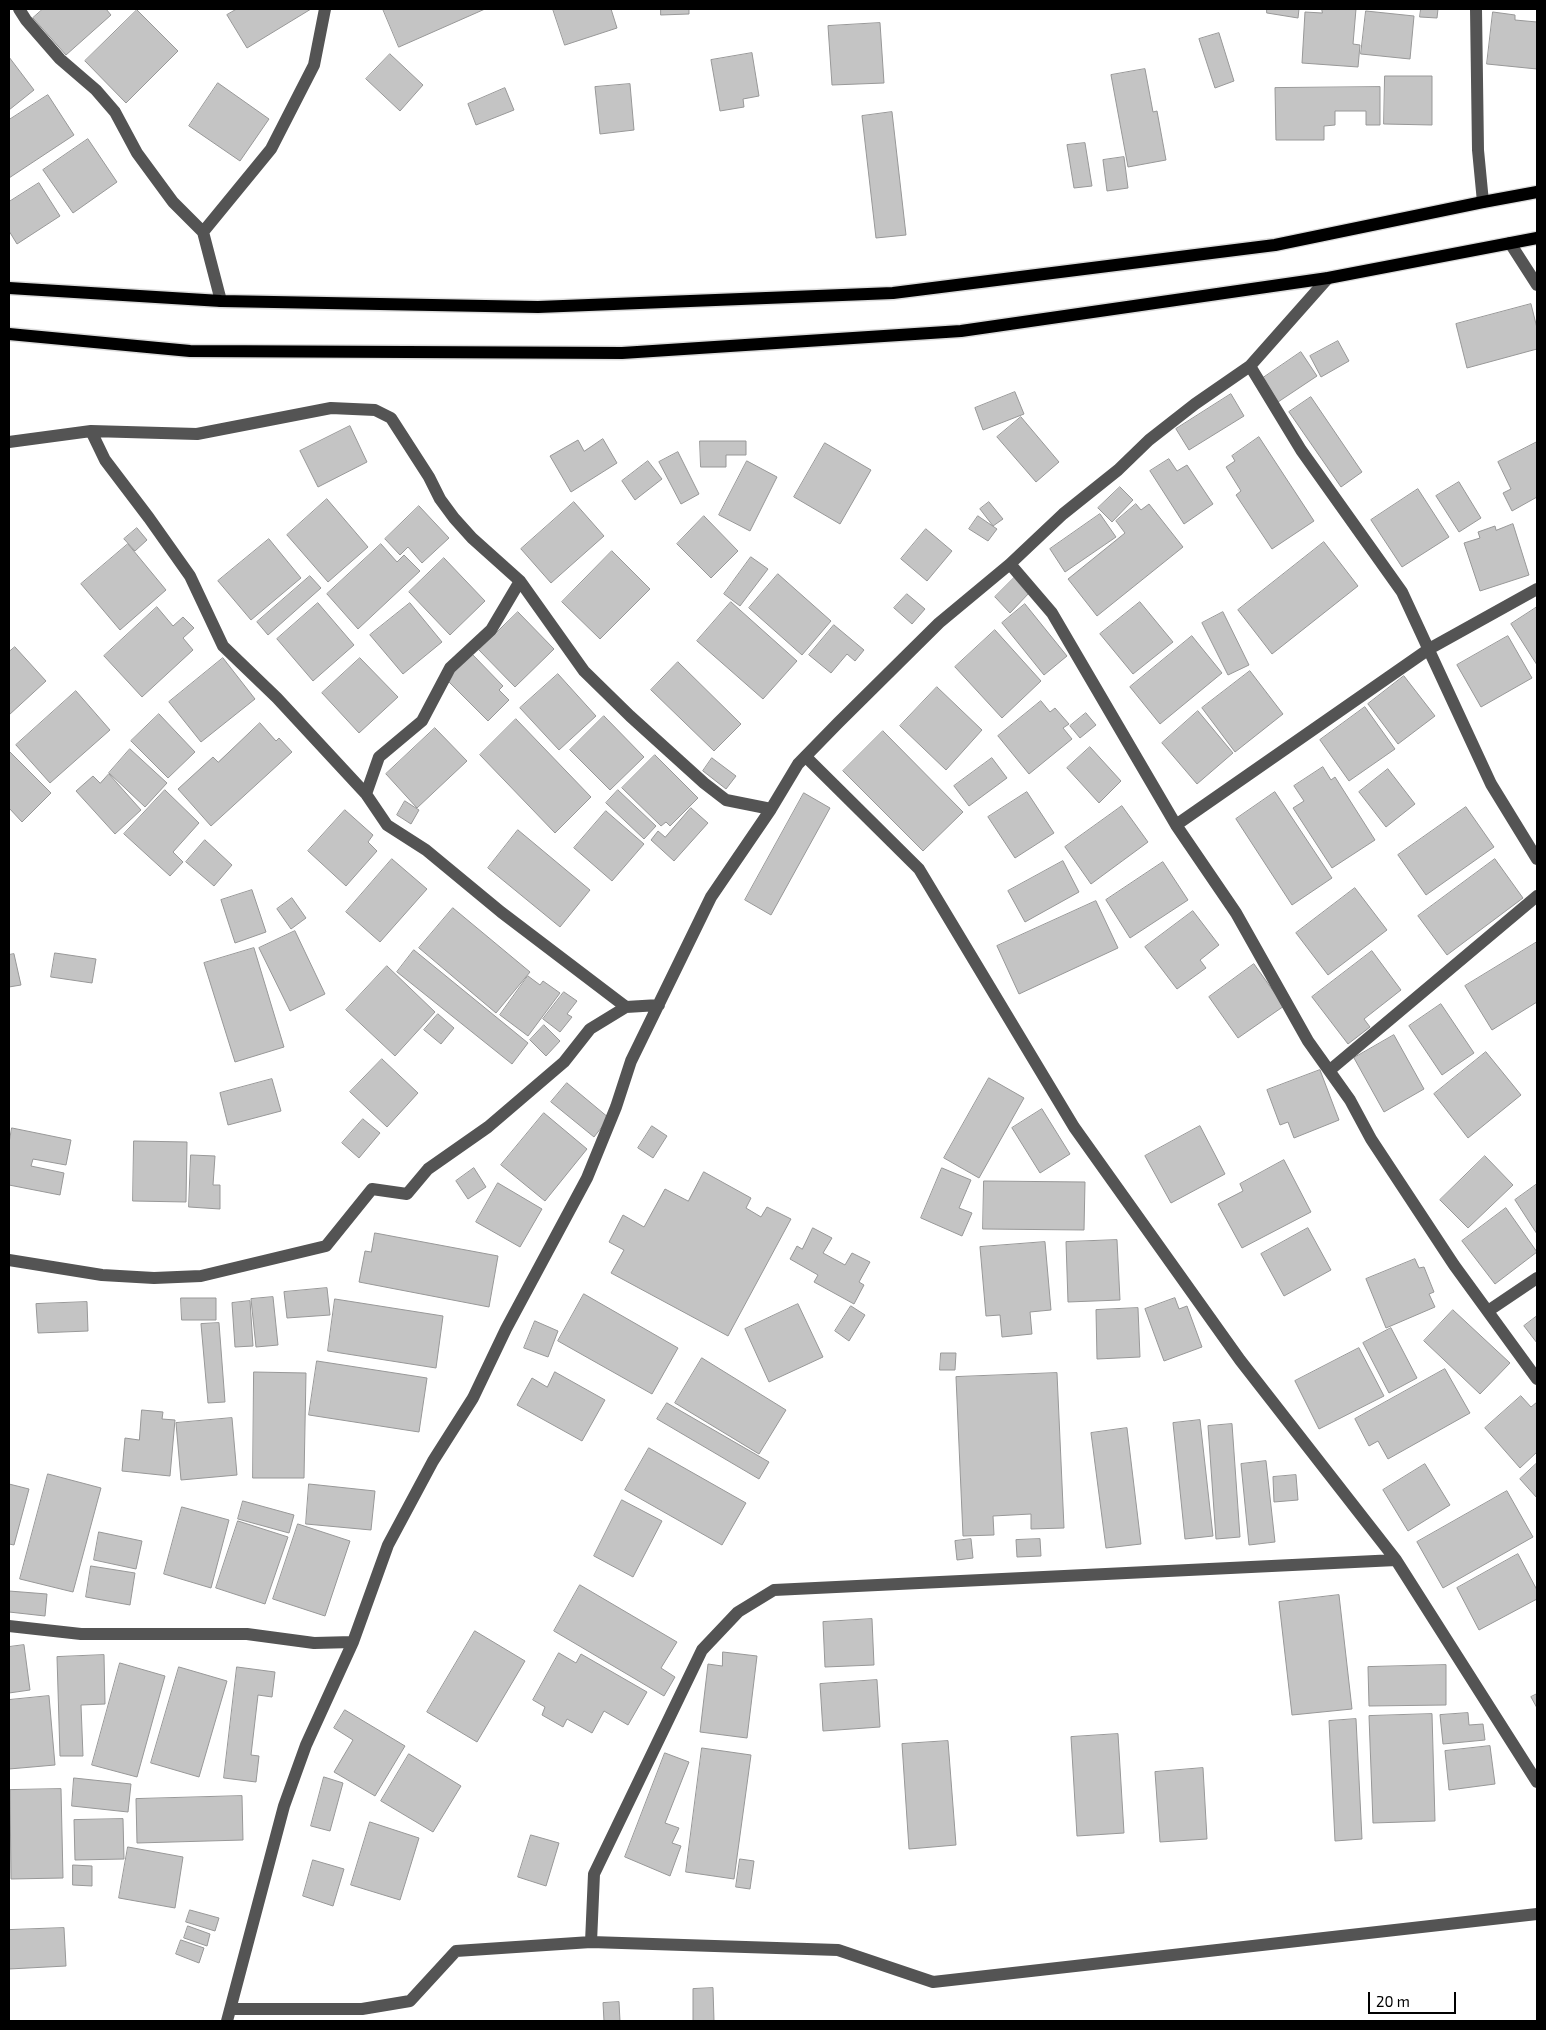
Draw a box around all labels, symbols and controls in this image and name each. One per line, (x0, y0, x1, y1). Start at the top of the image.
scale bar (1371, 1982, 1458, 2014)
text: 20 m (1376, 1992, 1410, 2010)

